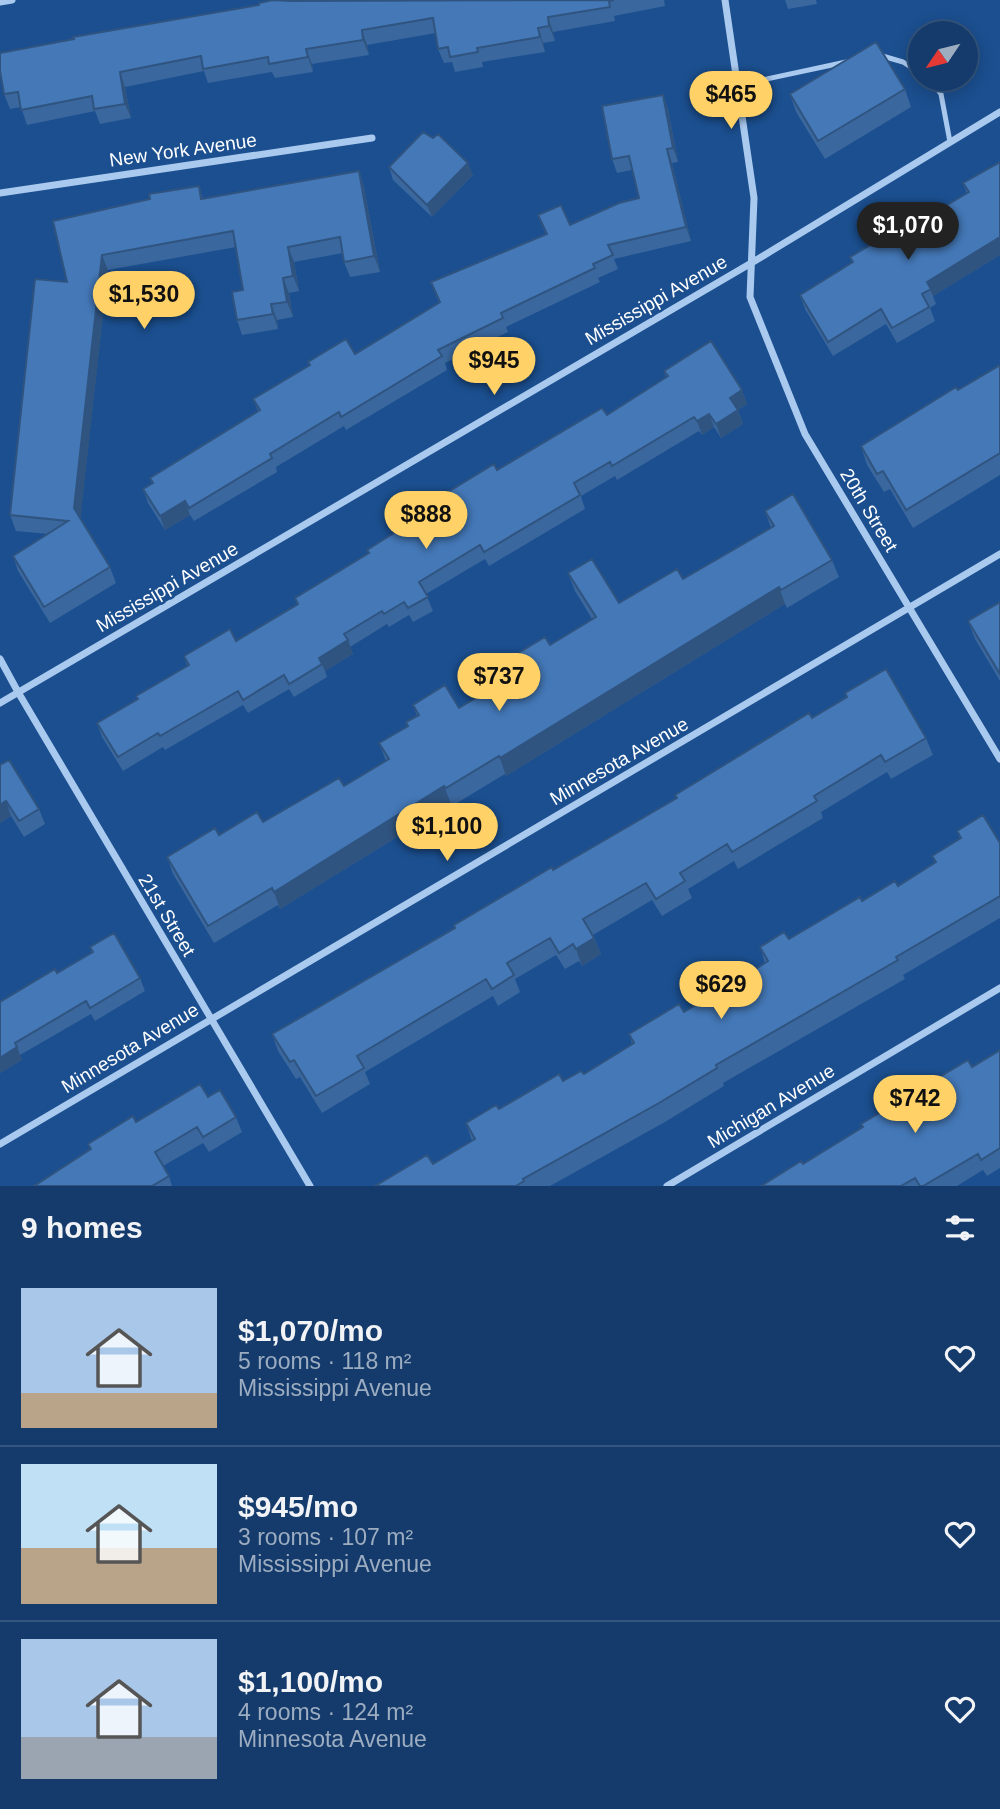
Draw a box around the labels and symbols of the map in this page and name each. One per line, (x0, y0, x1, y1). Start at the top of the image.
north arrow (908, 21, 978, 91)
pin: $465 (690, 72, 772, 131)
street label: New York Avenue (108, 129, 258, 171)
pin: $1,070 (851, 202, 965, 262)
street label: Mississippi Avenue (581, 251, 731, 349)
pin: $1,530 (87, 272, 201, 331)
pin: $945 (453, 338, 535, 397)
street label: 20th Street (836, 465, 902, 556)
pin: $888 (385, 491, 467, 551)
street label: Mississippi Avenue (92, 538, 242, 636)
pin: $737 (458, 654, 540, 713)
street label: Minnesota Avenue (546, 713, 692, 809)
pin: $1,100 (390, 804, 504, 863)
street label: 21st Street (134, 870, 200, 960)
pin: $629 (680, 962, 762, 1021)
street label: Minnesota Avenue (58, 999, 202, 1097)
street label: Michigan Avenue (704, 1060, 838, 1152)
pin: $742 (874, 1076, 956, 1135)

